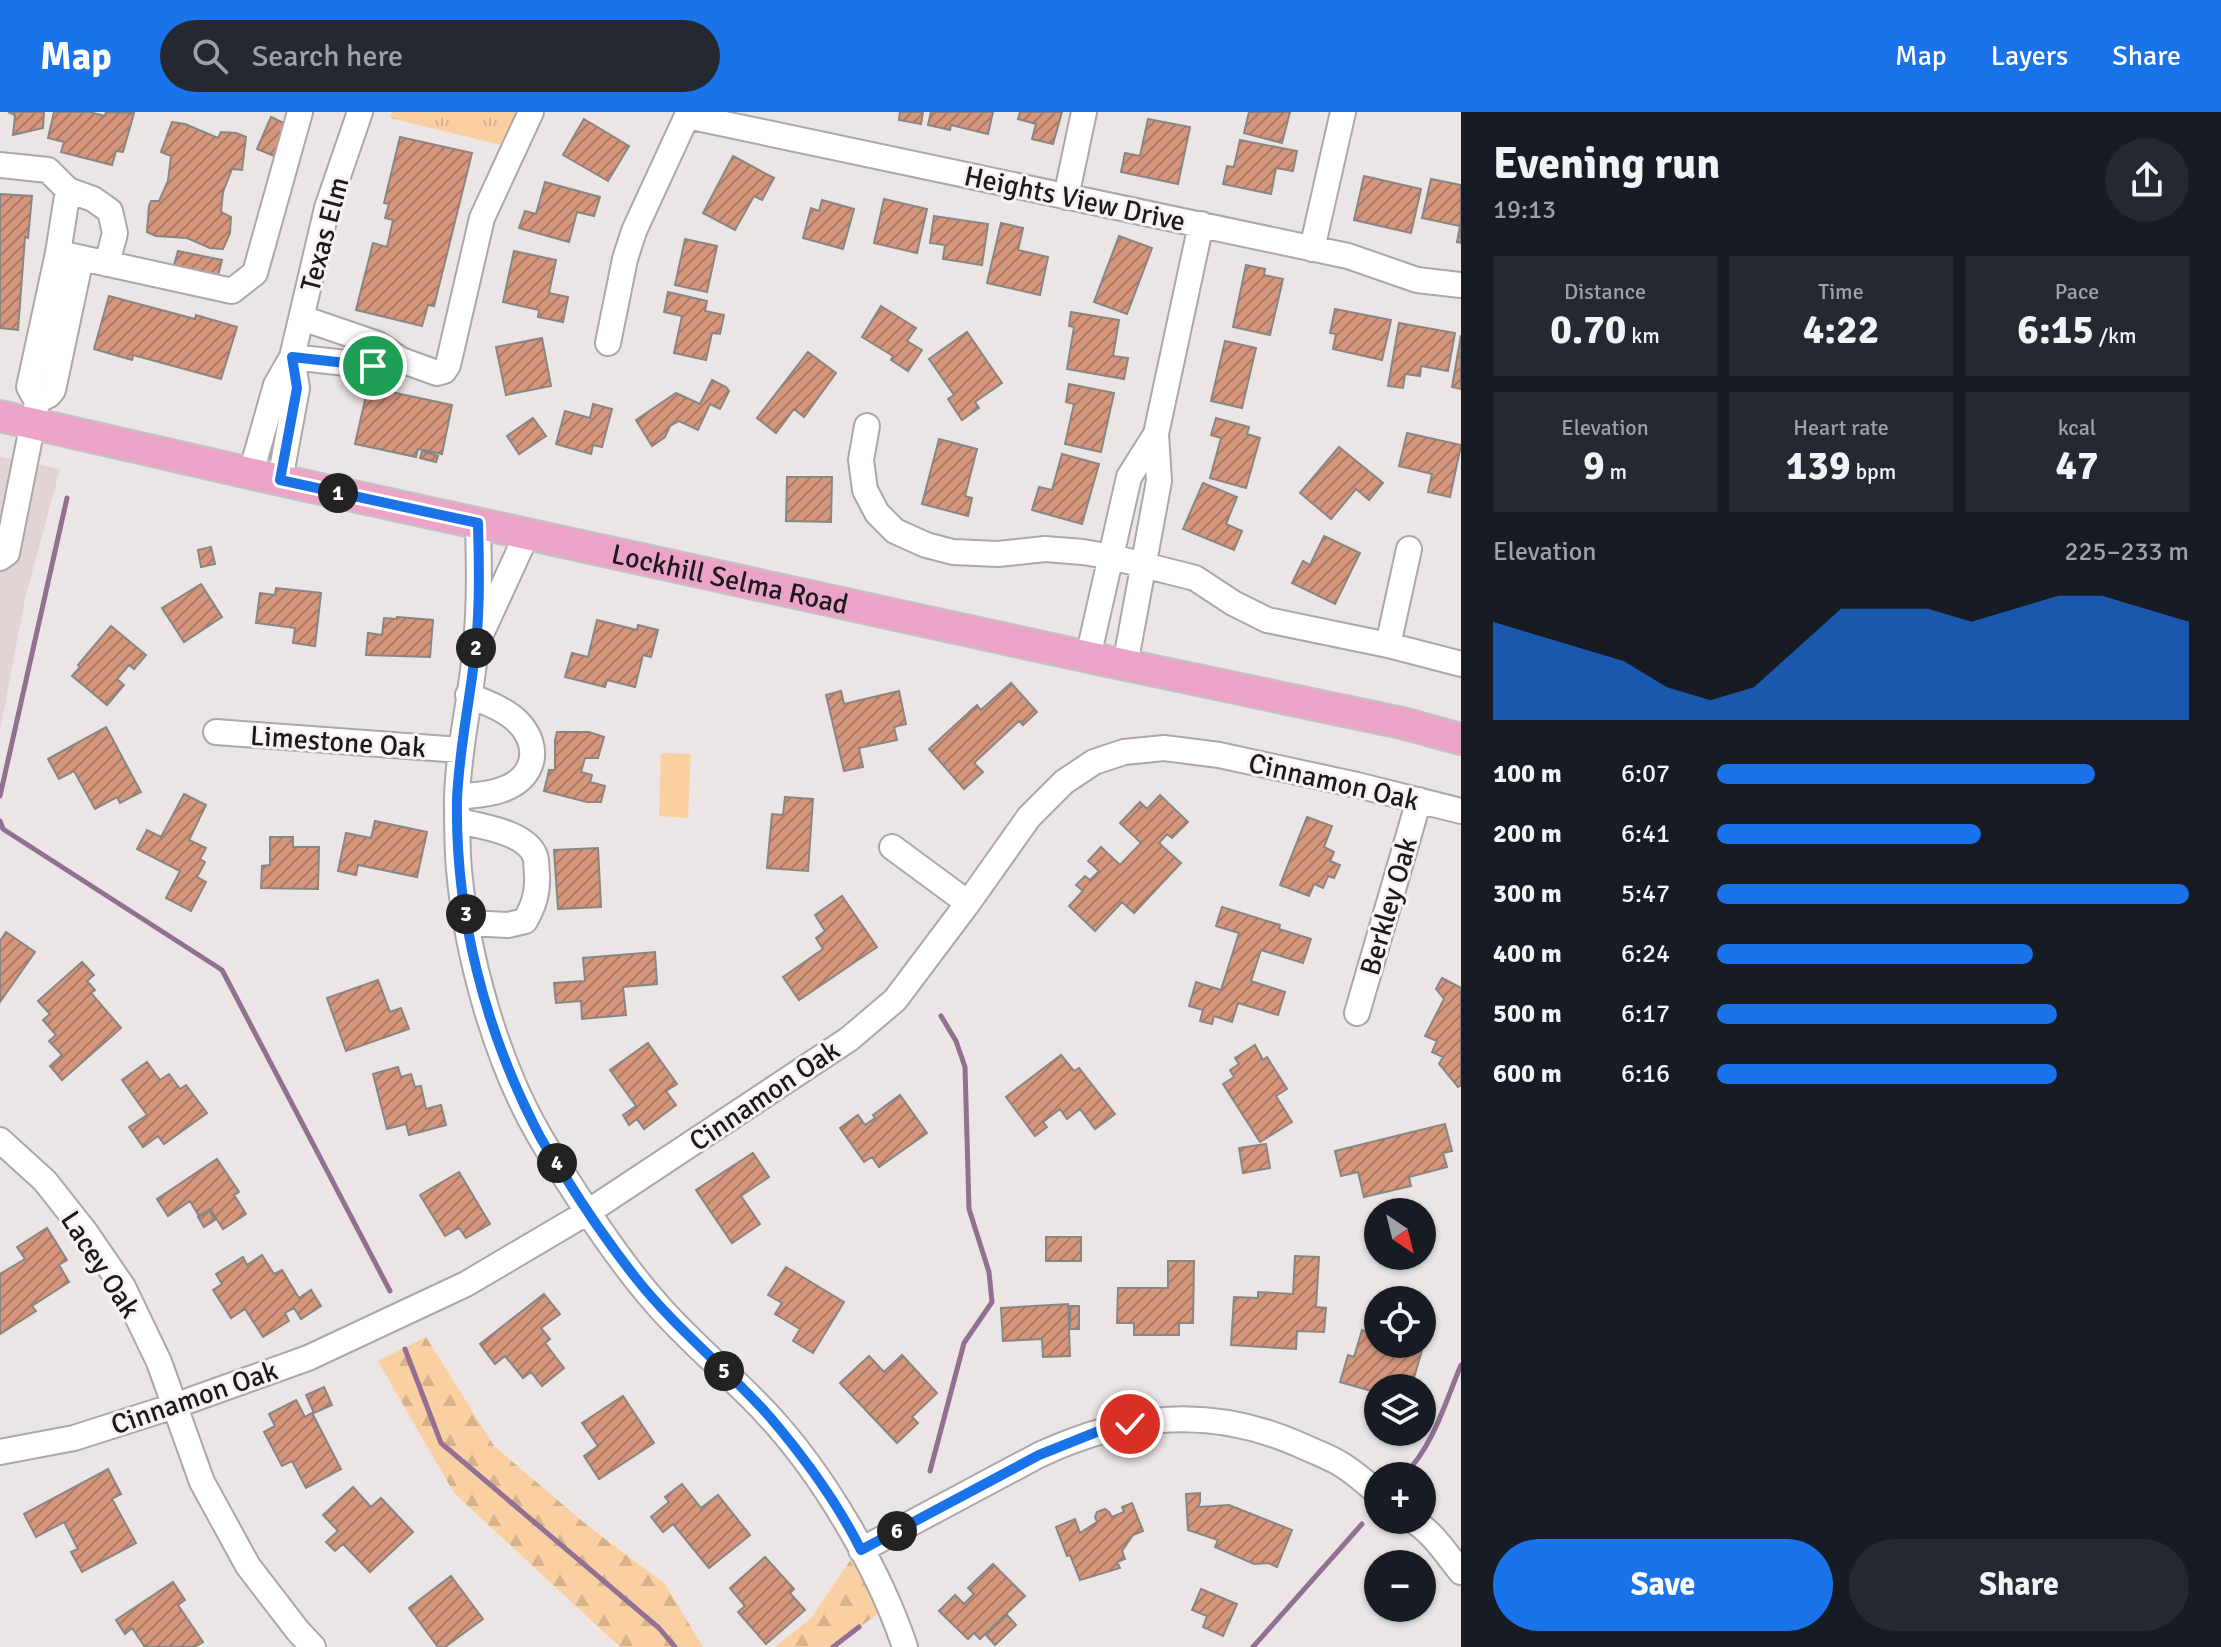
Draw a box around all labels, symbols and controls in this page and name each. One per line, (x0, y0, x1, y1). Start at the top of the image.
search box (160, 20, 720, 92)
text: Map (40, 33, 112, 80)
icon: search (188, 34, 232, 78)
text: Search here (252, 38, 403, 75)
text: Map (1895, 39, 1947, 73)
text: Layers (1991, 39, 2068, 73)
text: Share (2112, 39, 2181, 73)
text: Evening run (1493, 137, 1720, 191)
button: share (2105, 138, 2189, 222)
street label: Heights View Drive (961, 159, 1188, 239)
street label: Texas Elm (293, 173, 357, 295)
text: 19:13 (1493, 194, 1556, 226)
text: Distance (1564, 278, 1646, 305)
text: Time (1818, 278, 1864, 305)
text: Pace (2055, 278, 2099, 305)
text: 0.70 (1550, 305, 1626, 355)
text: 4:22 (1803, 305, 1879, 355)
text: 6:15 (2017, 305, 2094, 355)
text: km (1626, 322, 1660, 349)
text: /km (2094, 322, 2137, 349)
pin (339, 332, 407, 400)
icon: arrive (351, 344, 395, 388)
text: Elevation (1561, 414, 1649, 441)
text: Heart rate (1793, 414, 1889, 441)
text: kcal (2058, 414, 2096, 441)
text: 9 (1583, 441, 1605, 491)
text: 139 (1786, 441, 1851, 491)
text: 47 (2055, 441, 2099, 491)
text: m (1605, 458, 1627, 485)
text: bpm (1851, 458, 1896, 485)
pin: 1 (318, 473, 358, 513)
text: 1 (332, 479, 344, 506)
text: Elevation (1493, 536, 1597, 568)
text: 225–233 m (2065, 536, 2189, 568)
street label: Lockhill Selma Road (608, 537, 851, 622)
pin: 2 (456, 628, 496, 668)
text: 2 (470, 634, 482, 661)
street label: Limestone Oak (249, 719, 427, 765)
street label: Cinnamon Oak (1245, 746, 1422, 818)
text: 100 m (1493, 758, 1562, 790)
text: 6:07 (1621, 758, 1670, 790)
text: 200 m (1493, 818, 1562, 850)
text: 6:41 (1621, 818, 1670, 850)
street label: Berkley Oak (1353, 833, 1425, 979)
text: 300 m (1493, 878, 1562, 910)
text: 5:47 (1621, 878, 1670, 910)
pin: 3 (446, 894, 486, 934)
text: 3 (460, 900, 472, 927)
text: 400 m (1493, 938, 1562, 970)
text: 6:24 (1621, 938, 1670, 970)
text: 500 m (1493, 998, 1562, 1030)
text: 6:17 (1621, 998, 1670, 1030)
street label: Cinnamon Oak (683, 1033, 846, 1159)
text: 600 m (1493, 1058, 1562, 1090)
text: 6:16 (1621, 1058, 1670, 1090)
pin: 4 (537, 1143, 577, 1183)
text: 4 (551, 1149, 563, 1176)
north arrow (1364, 1198, 1436, 1270)
map controls (1364, 1198, 1436, 1622)
street label: Lacey Oak (53, 1205, 147, 1324)
button: locate (1364, 1286, 1436, 1358)
pin: 5 (704, 1351, 744, 1391)
street label: Cinnamon Oak (107, 1354, 282, 1442)
text: 5 (718, 1357, 730, 1384)
button: layers (1364, 1374, 1436, 1446)
pin (1096, 1390, 1164, 1458)
icon: check (1108, 1402, 1152, 1446)
button: + (1364, 1462, 1436, 1534)
pin: 6 (877, 1511, 917, 1551)
text: 6 (891, 1517, 903, 1544)
button: Save (1493, 1539, 1833, 1631)
button: Share (1849, 1539, 2189, 1631)
button: − (1364, 1550, 1436, 1622)

